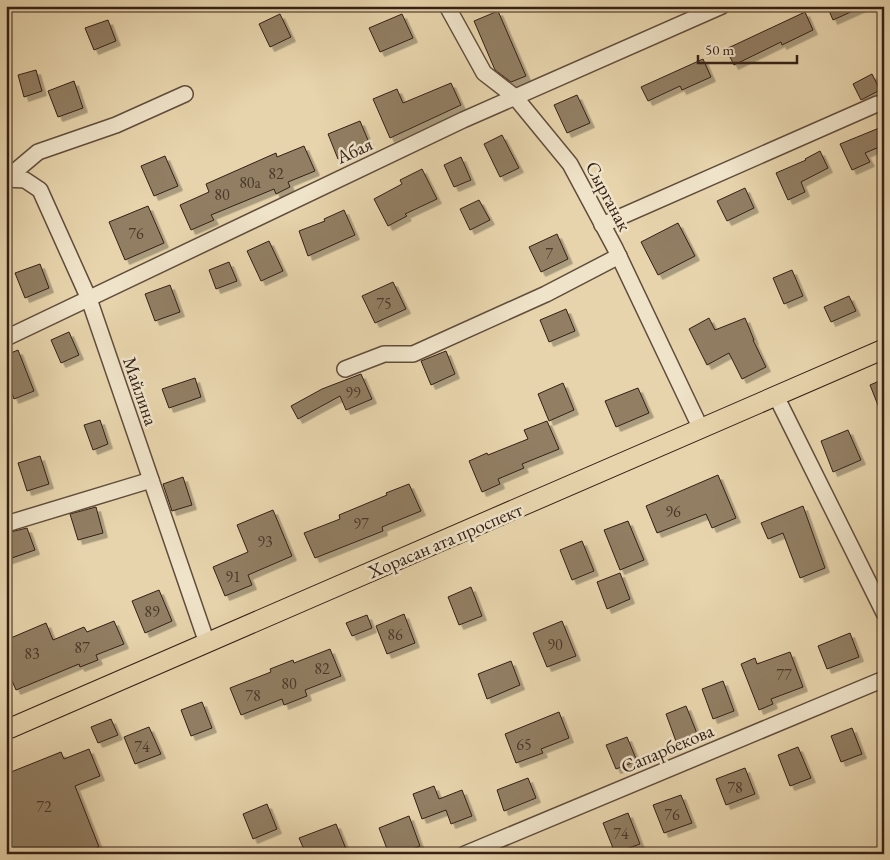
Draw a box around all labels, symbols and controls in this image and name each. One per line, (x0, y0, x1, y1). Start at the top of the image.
scale bar (698, 32, 796, 64)
text: 50 m (705, 40, 734, 59)
street label: Абая (331, 131, 377, 170)
street label: Сырганак (580, 157, 637, 236)
house number: 82 (268, 163, 284, 184)
house number: 80а (239, 172, 261, 193)
house number: 80 (214, 184, 230, 205)
house number: 76 (128, 223, 144, 244)
house number: 7 (545, 243, 553, 264)
house number: 75 (376, 293, 392, 314)
street label: Майлина (117, 354, 164, 429)
house number: 99 (345, 382, 361, 403)
street label: Хорасан ата проспект (363, 497, 526, 585)
house number: 96 (665, 501, 681, 522)
house number: 97 (353, 513, 369, 534)
house number: 93 (257, 531, 273, 552)
house number: 91 (225, 566, 241, 587)
house number: 89 (144, 601, 160, 622)
house number: 86 (387, 624, 403, 645)
house number: 90 (547, 634, 563, 655)
house number: 87 (74, 637, 90, 658)
house number: 83 (24, 643, 40, 664)
house number: 82 (314, 658, 330, 679)
house number: 77 (776, 664, 792, 685)
house number: 80 (281, 673, 297, 694)
house number: 78 (245, 685, 261, 706)
street label: Сапарбекова (617, 718, 718, 779)
house number: 65 (516, 734, 532, 755)
house number: 74 (134, 736, 150, 757)
house number: 78 (727, 777, 743, 798)
house number: 72 (36, 796, 52, 817)
house number: 76 (664, 804, 680, 825)
house number: 74 (613, 823, 629, 844)

